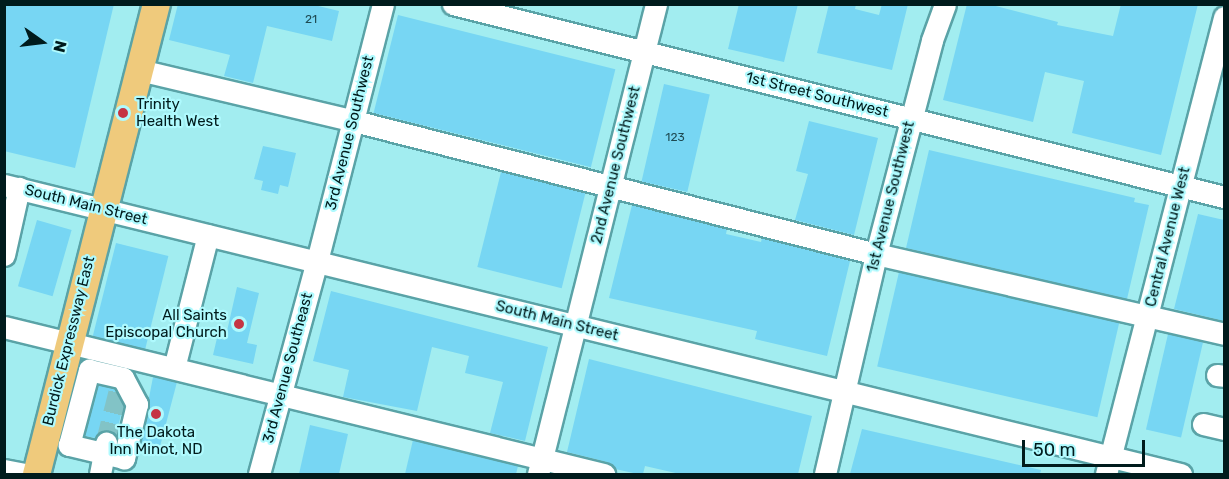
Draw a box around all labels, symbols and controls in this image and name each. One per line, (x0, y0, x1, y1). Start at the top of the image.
north arrow (12, 12, 72, 72)
house number: 21 (305, 13, 317, 27)
text: N (49, 39, 71, 54)
street label: 3rd Avenue Southwest (322, 54, 378, 212)
street label: 1st Street Southwest (744, 69, 890, 121)
street label: 2nd Avenue Southwest (588, 84, 644, 246)
place label: Trinity Health West (136, 95, 219, 130)
marker: Trinity Health West (114, 104, 132, 122)
street label: 1st Avenue Southwest (863, 119, 919, 275)
house number: 123 (665, 131, 685, 145)
street label: Central Avenue West (1142, 165, 1194, 309)
street label: South Main Street (23, 181, 149, 229)
street label: Burdick Expressway East (39, 254, 99, 428)
street label: 3rd Avenue Southeast (259, 291, 317, 445)
street label: South Main Street (494, 297, 620, 345)
place label: All Saints Episcopal Church (105, 306, 227, 341)
marker: All Saints Episcopal Church (232, 317, 246, 331)
marker: The Dakota Inn Minot, ND (149, 407, 163, 421)
place label: The Dakota Inn Minot, ND (109, 423, 203, 458)
scale bar (1025, 428, 1148, 466)
text: 50 m (1033, 439, 1076, 461)

